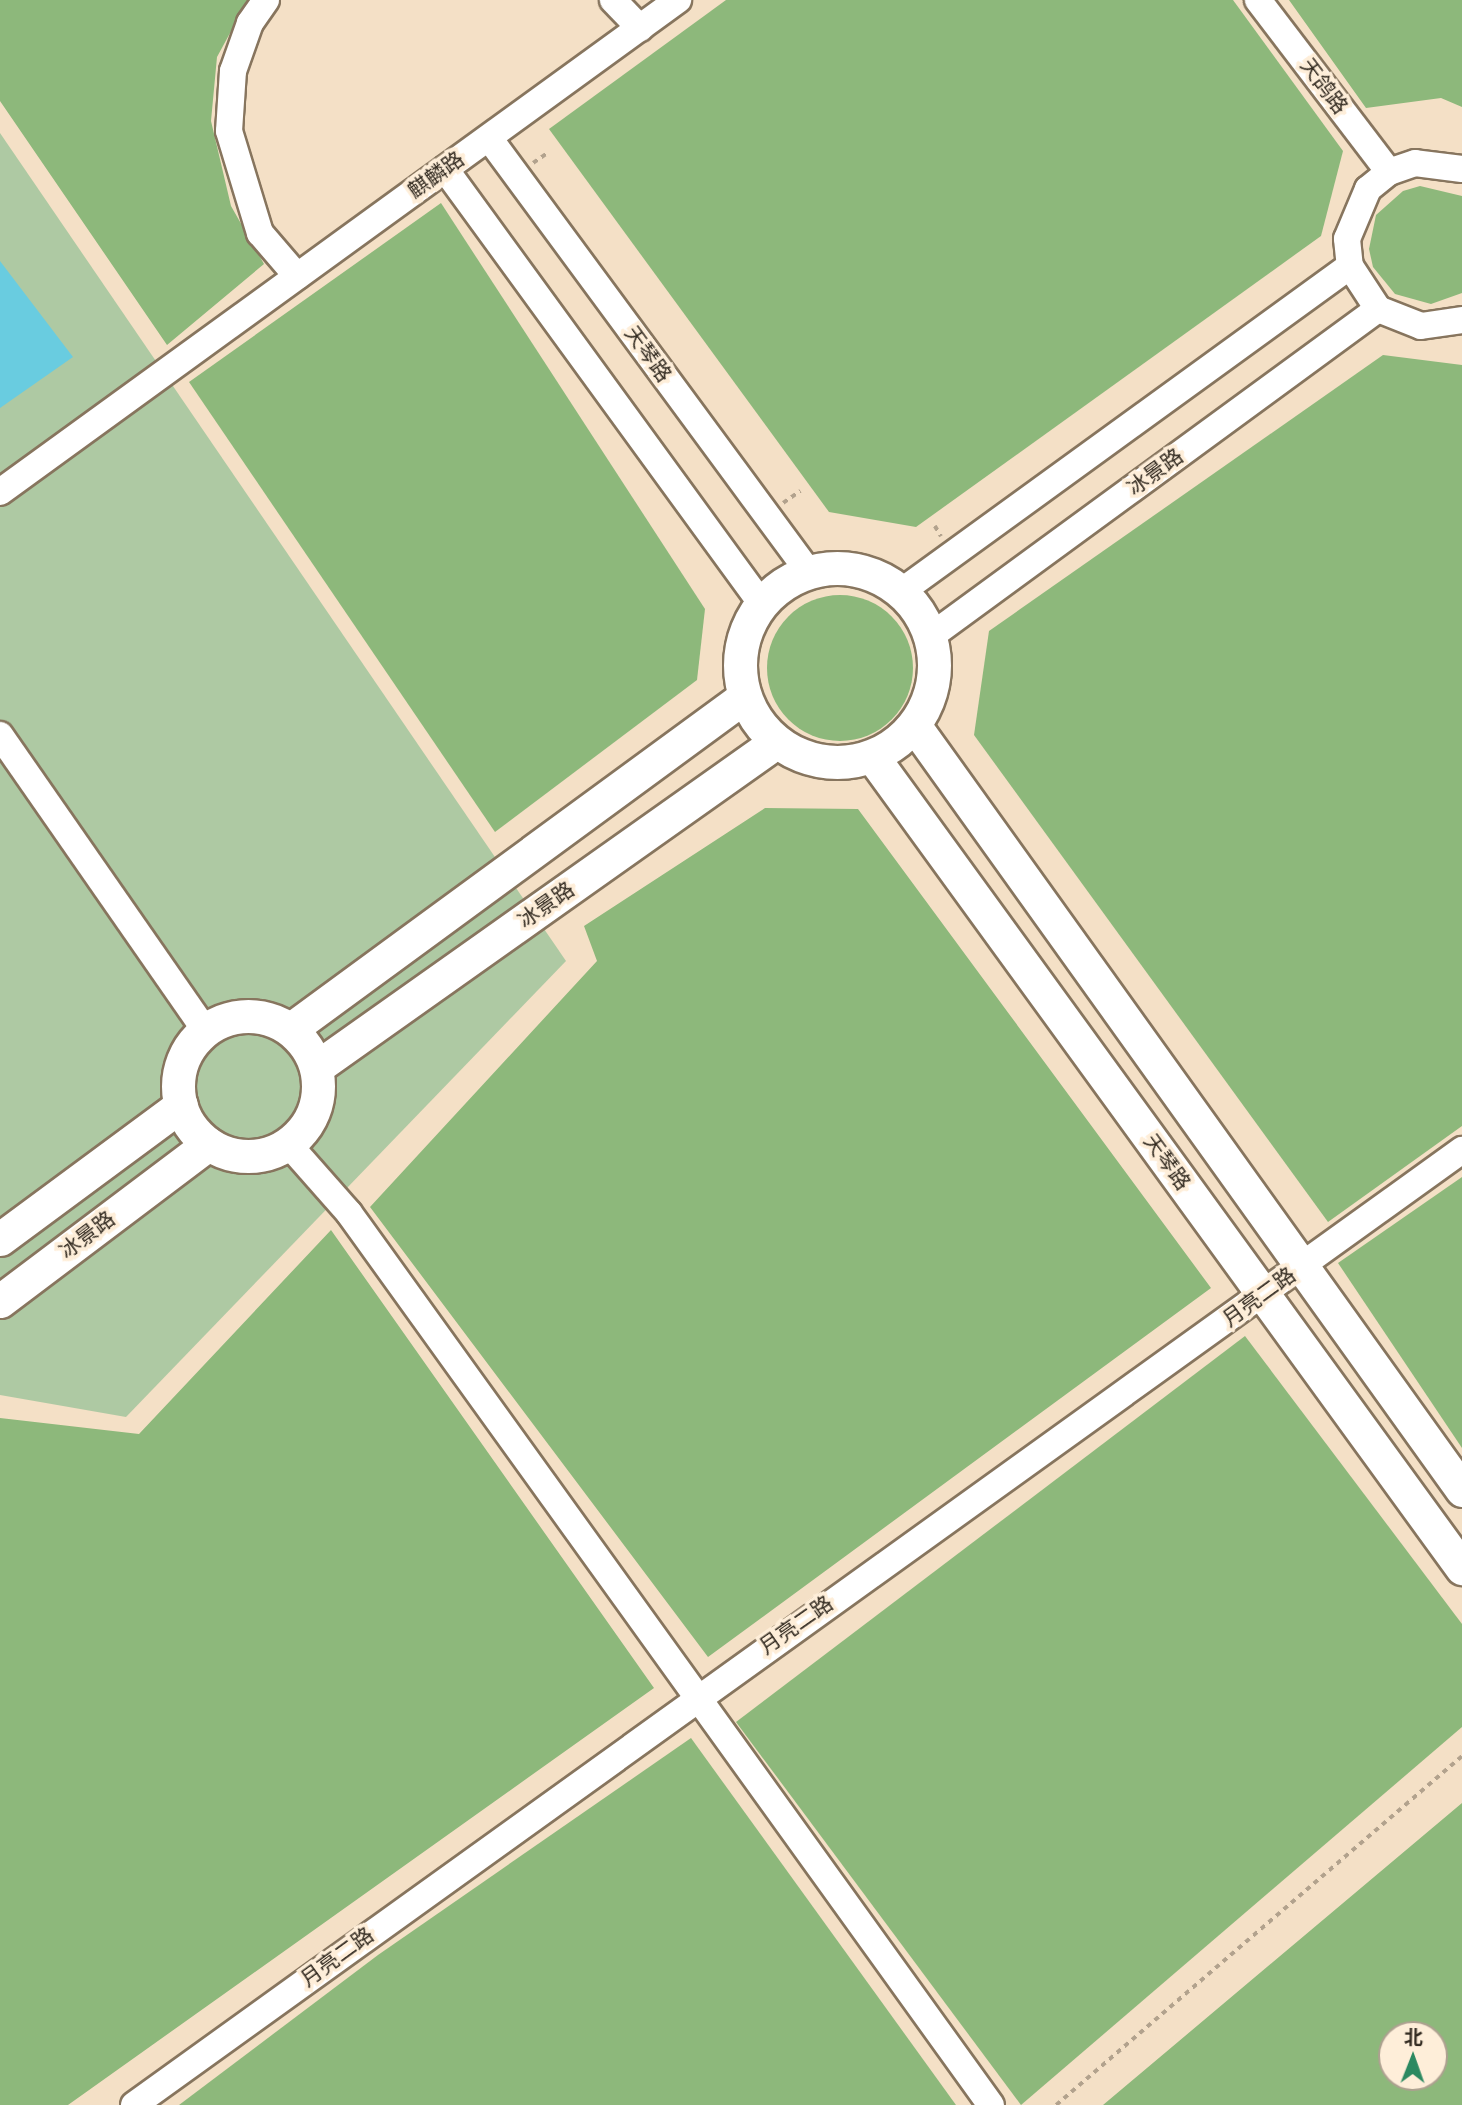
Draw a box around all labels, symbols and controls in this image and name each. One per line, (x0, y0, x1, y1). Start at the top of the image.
street label: 天鸽路 (1295, 53, 1353, 119)
street label: 麒麟路 (403, 146, 469, 204)
street label: 天琴路 (619, 321, 677, 387)
street label: 冰景路 (1122, 443, 1188, 501)
street label: 冰景路 (513, 877, 579, 933)
street label: 天琴路 (1138, 1129, 1196, 1195)
street label: 冰景路 (54, 1206, 120, 1264)
street label: 月亮二路 (1218, 1262, 1300, 1332)
street label: 月亮二路 (754, 1591, 838, 1659)
street label: 月亮二路 (296, 1922, 378, 1992)
north arrow (1378, 2021, 1448, 2091)
text: 北 (1404, 2025, 1423, 2049)

